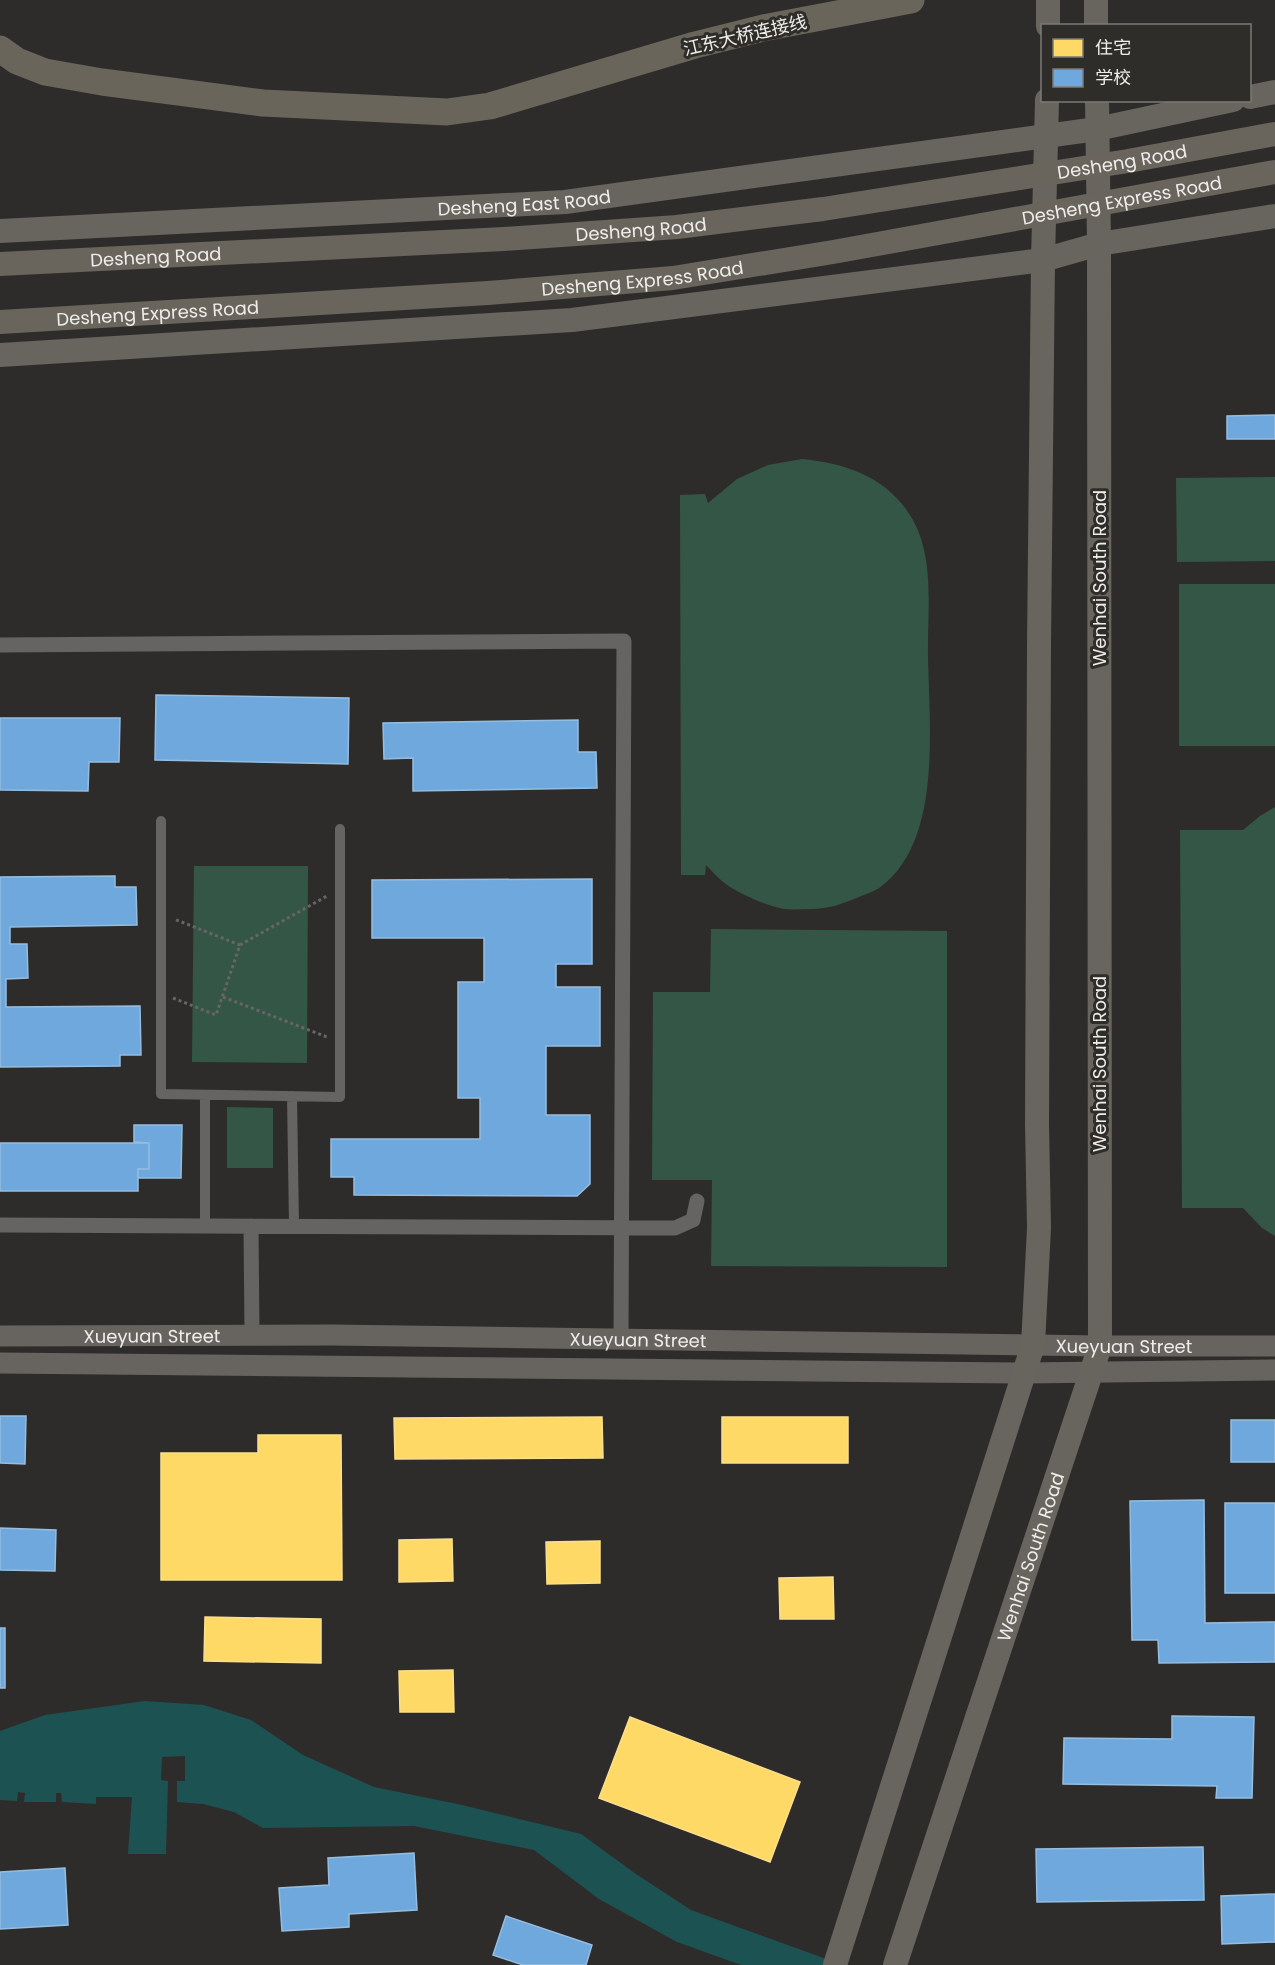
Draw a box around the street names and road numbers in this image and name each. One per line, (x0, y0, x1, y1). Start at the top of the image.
street label: 江东大桥连接线 (681, 9, 809, 61)
street label: Desheng Road (1055, 138, 1189, 184)
street label: Desheng Express Road (1020, 169, 1224, 230)
street label: Desheng East Road (437, 183, 612, 221)
street label: Desheng Road (575, 211, 708, 247)
street label: Desheng Road (90, 241, 222, 272)
street label: Desheng Express Road (541, 254, 745, 301)
street label: Desheng Express Road (56, 294, 260, 331)
street label: Wenhai South Road (1087, 490, 1112, 666)
street label: Wenhai South Road (1087, 976, 1112, 1152)
street label: Xueyuan Street (84, 1323, 220, 1348)
street label: Xueyuan Street (569, 1326, 707, 1353)
street label: Xueyuan Street (1055, 1333, 1192, 1359)
street label: Wenhai South Road (991, 1469, 1070, 1645)

